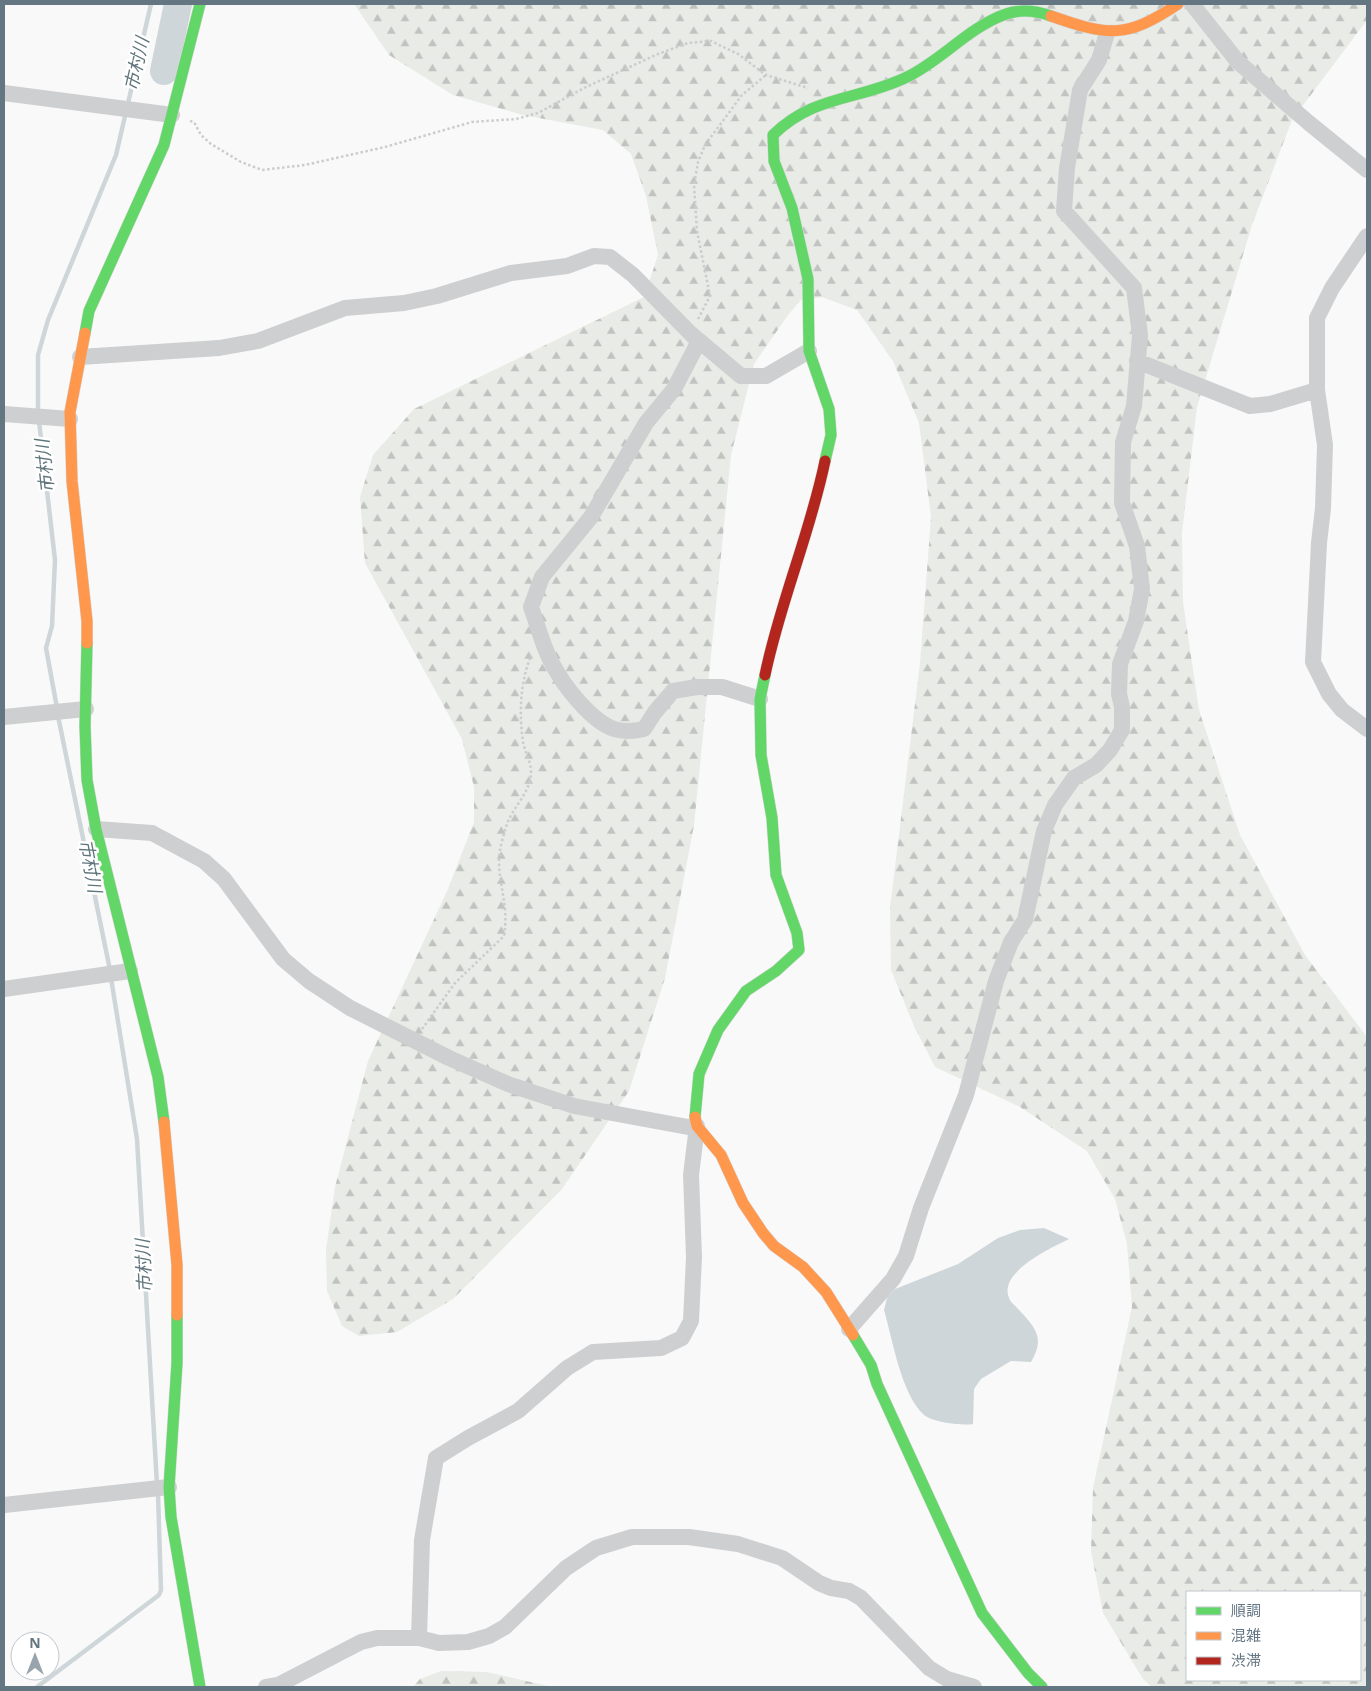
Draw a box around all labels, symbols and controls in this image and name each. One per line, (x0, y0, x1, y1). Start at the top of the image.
water label: 市村川 (118, 33, 154, 93)
water label: 市村川 (29, 436, 59, 494)
water label: 市村川 (74, 837, 108, 897)
water label: 市村川 (130, 1236, 156, 1294)
legend (1186, 1591, 1361, 1681)
text: 順調 (1231, 1600, 1261, 1620)
text: 混雑 (1231, 1625, 1261, 1645)
north arrow (10, 1631, 60, 1681)
text: N (29, 1633, 41, 1652)
text: 渋滞 (1231, 1650, 1261, 1670)

